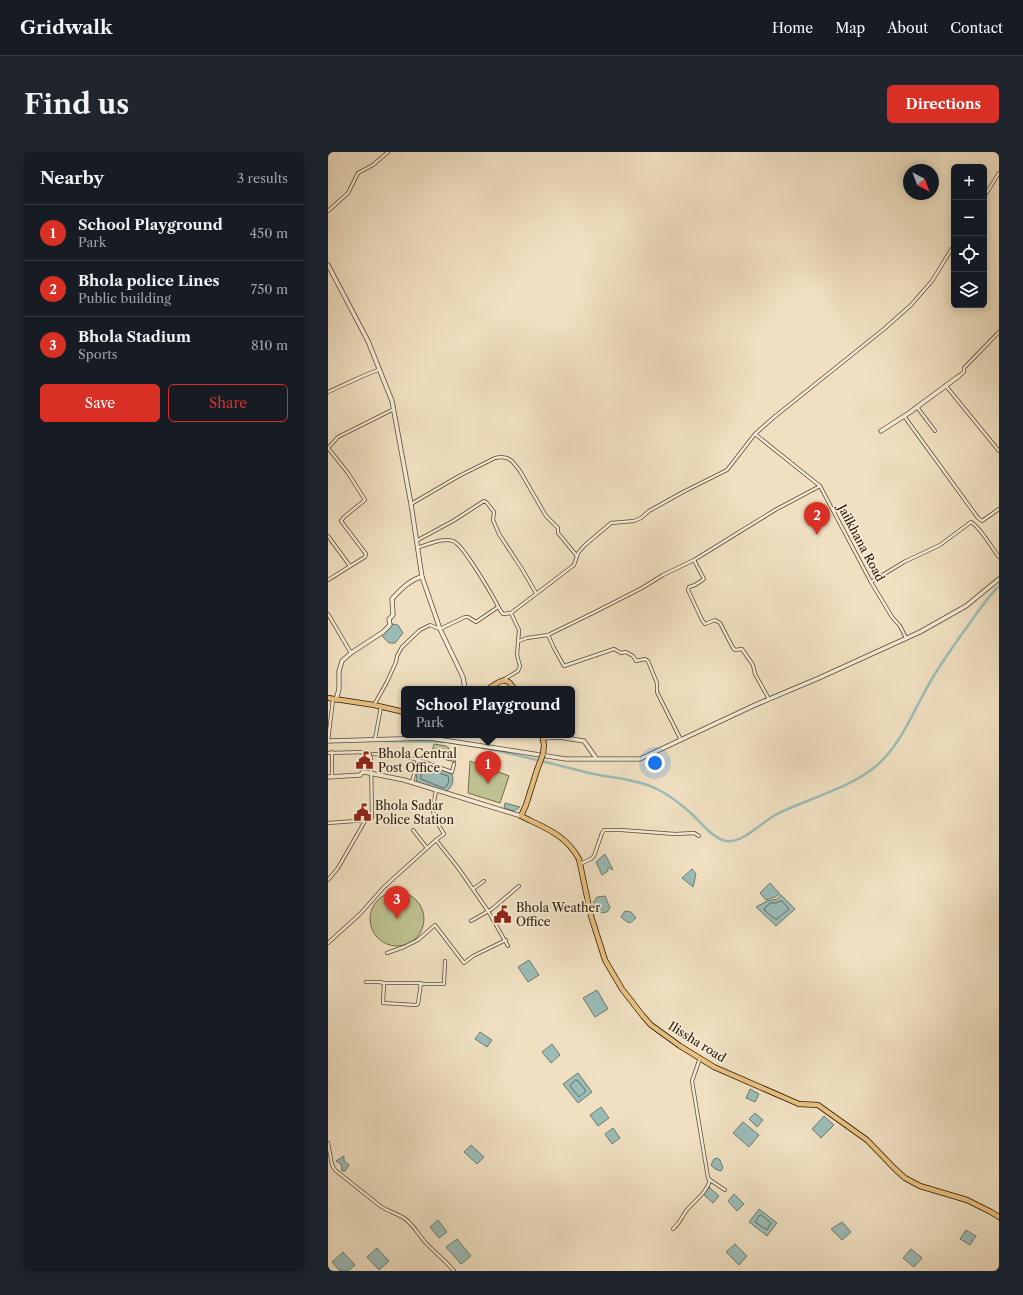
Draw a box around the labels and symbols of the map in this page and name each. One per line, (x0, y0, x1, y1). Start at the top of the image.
north arrow (903, 164, 939, 200)
street label: Jailkhana Road (834, 500, 888, 584)
pin: 2 (804, 502, 830, 535)
place label: Bhola Central Post Office (378, 746, 457, 775)
public building icon: Bhola Central Post Office (355, 751, 375, 771)
pin: 1 (475, 751, 501, 784)
your location (645, 753, 665, 773)
place label: Bhola Sadar Police Station (375, 798, 454, 827)
public building icon: Bhola Sadar Police Station (352, 803, 372, 823)
pin: 3 (384, 886, 410, 919)
place label: Bhola Weather Office (516, 900, 600, 929)
public building icon: Bhola Weather Office (493, 905, 513, 925)
street label: Ilissha road (666, 1018, 729, 1066)

